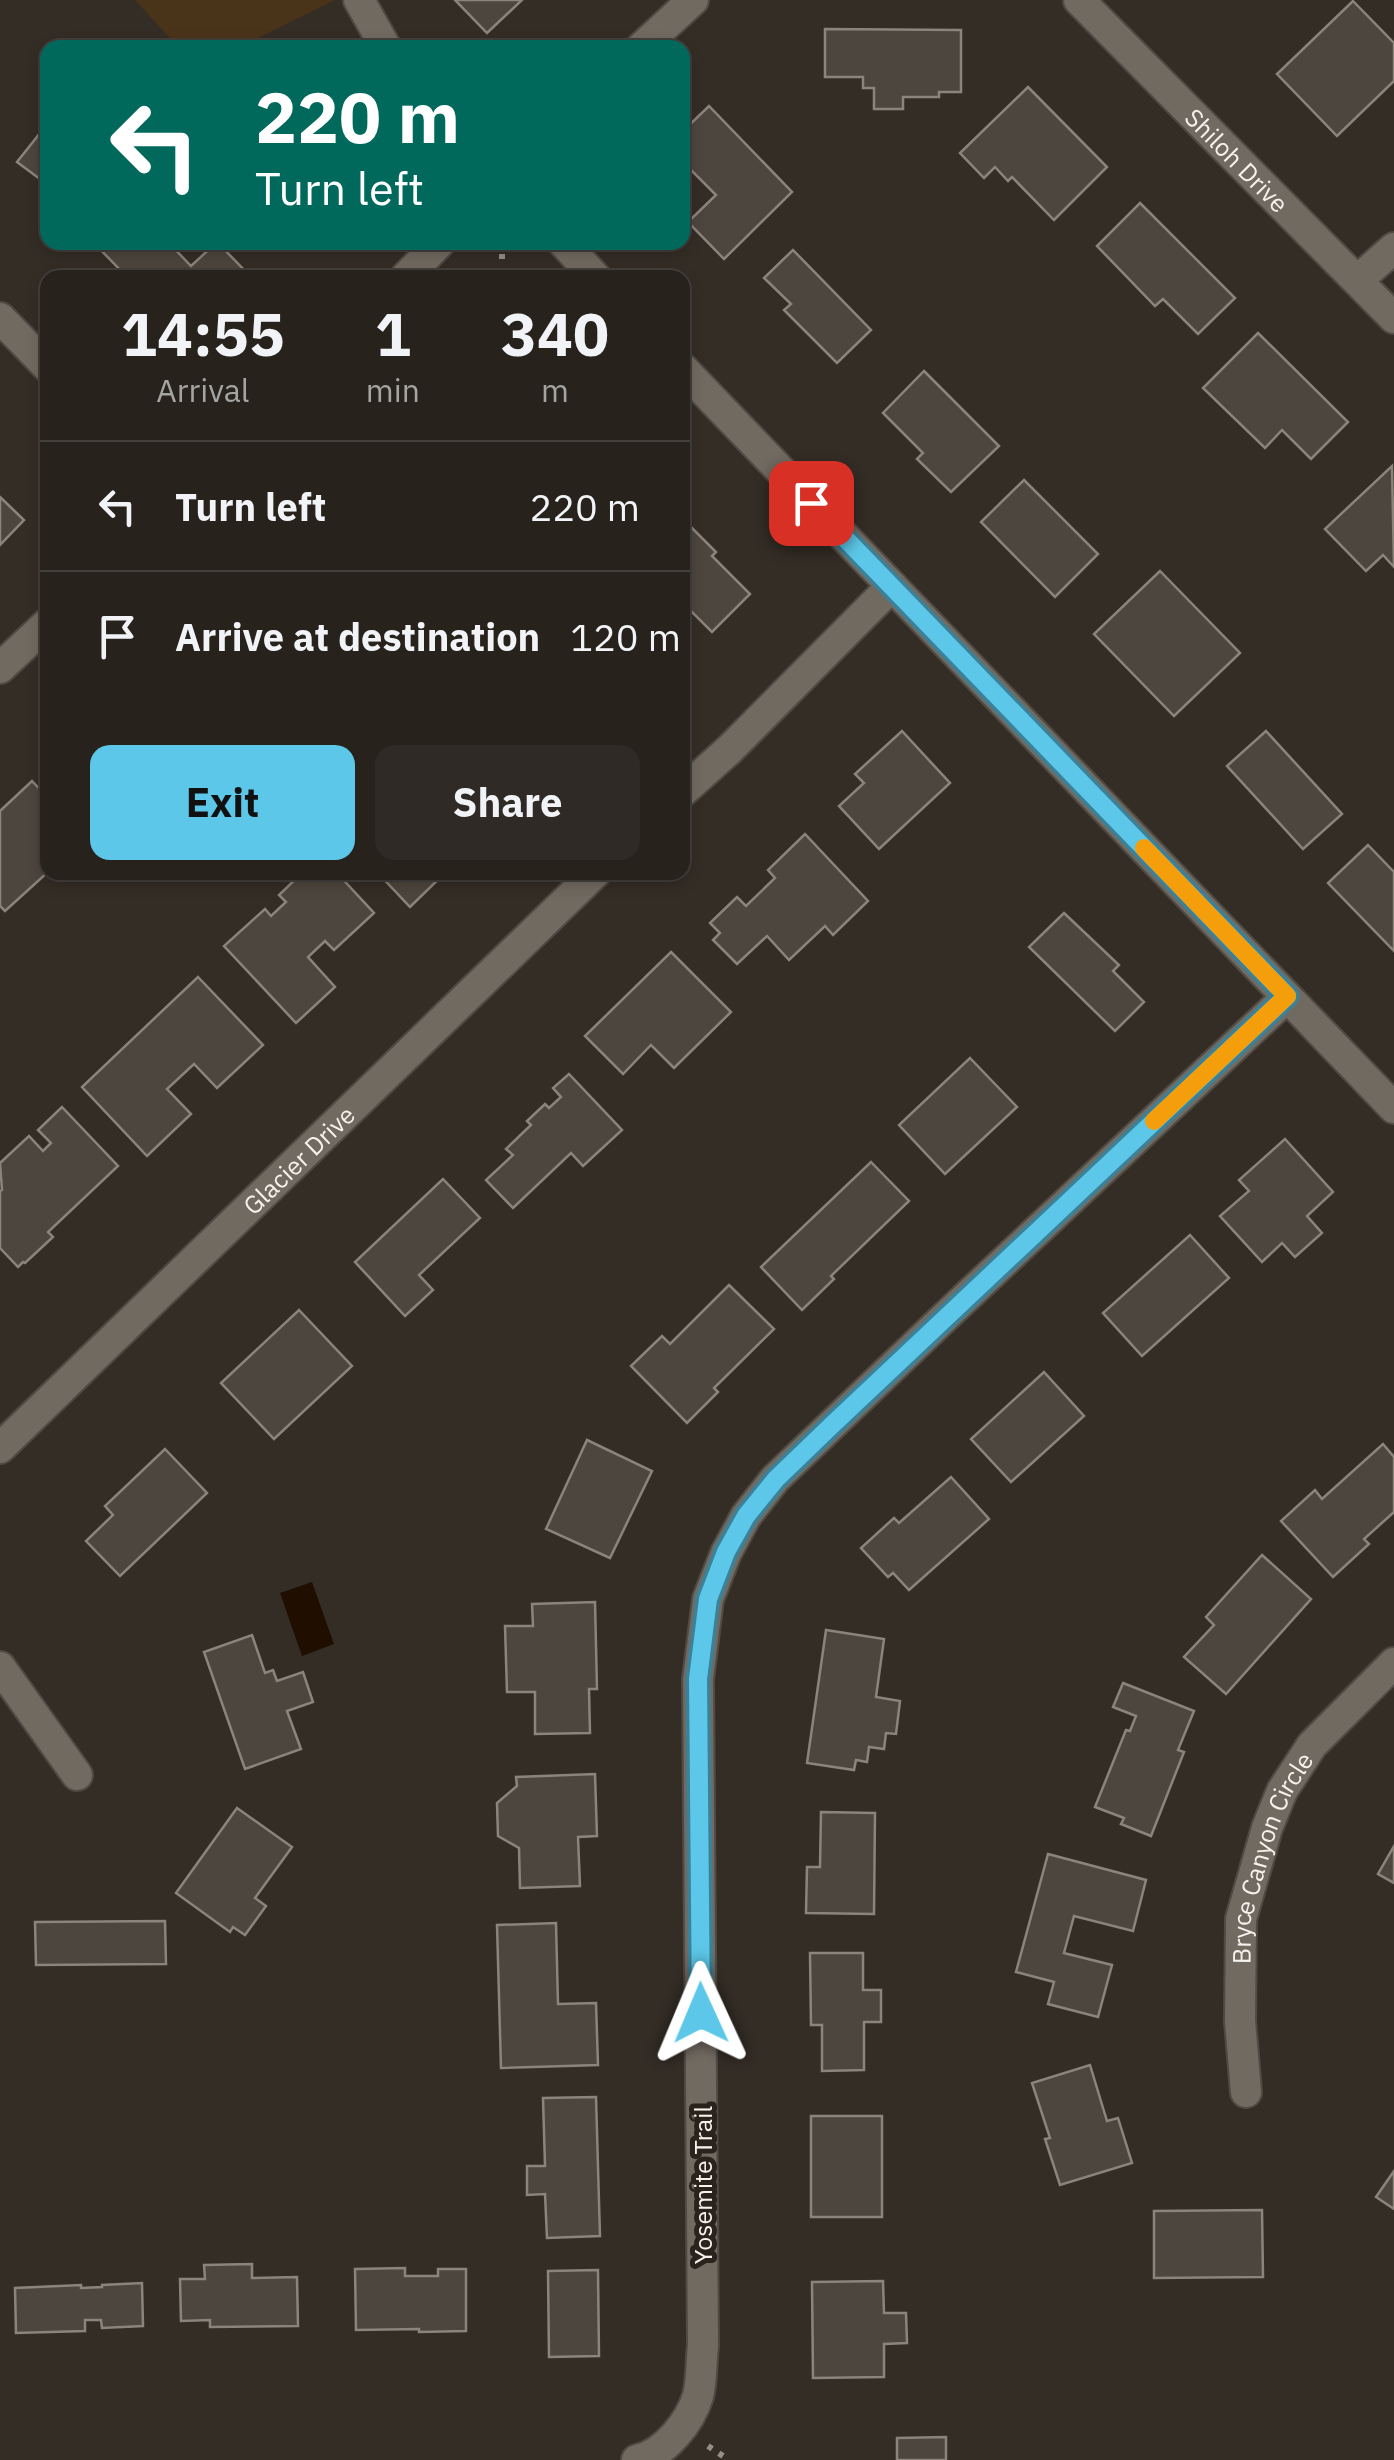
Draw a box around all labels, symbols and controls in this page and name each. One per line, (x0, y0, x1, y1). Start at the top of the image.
text: 220 m (255, 71, 460, 162)
icon: left (90, 80, 220, 210)
street label: Shiloh Drive (1178, 101, 1296, 219)
text: Turn left (255, 159, 424, 217)
text: 14:55 (121, 294, 285, 373)
text: 1 (375, 294, 411, 373)
text: 340 (501, 294, 609, 373)
text: Arrival (156, 369, 250, 411)
text: min (366, 369, 420, 411)
text: m (541, 369, 569, 411)
pin (769, 461, 854, 546)
icon: arrive (784, 476, 839, 531)
icon: left (90, 479, 145, 534)
text: Turn left (175, 482, 326, 531)
text: 220 m (529, 482, 640, 531)
icon: arrive (90, 609, 145, 664)
text: Arrive at destination (175, 612, 540, 661)
text: 120 m (570, 612, 681, 661)
button: Exit (90, 745, 355, 860)
button: Share (375, 745, 640, 860)
street label: Glacier Drive (235, 1098, 361, 1221)
street label: Bryce Canyon Circle (1224, 1745, 1320, 1964)
position arrow (649, 1961, 753, 2065)
street label: Yosemite Trail (686, 2106, 719, 2264)

